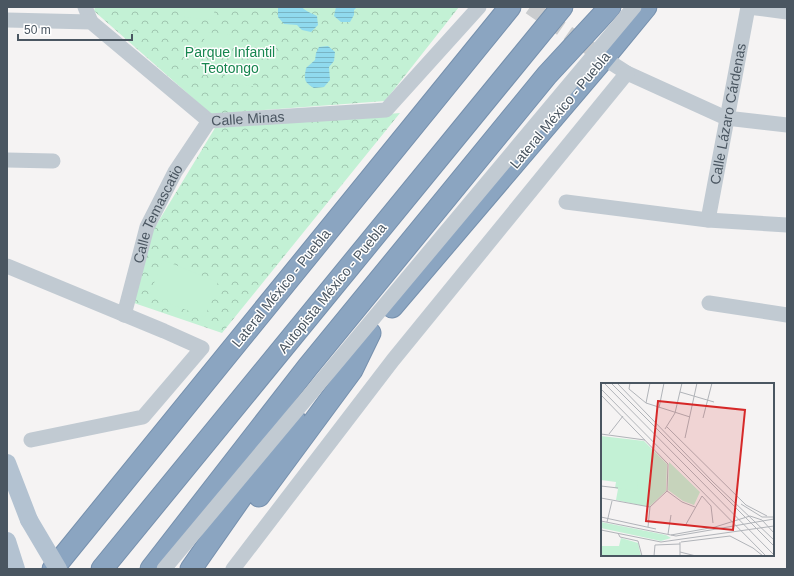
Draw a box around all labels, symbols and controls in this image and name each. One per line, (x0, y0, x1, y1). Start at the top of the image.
scale bar (18, 16, 132, 42)
text: 50 m (24, 23, 51, 37)
street label: Calle Lázaro Cárdenas (707, 42, 749, 186)
park label: Parque Infantil Teotongo (185, 44, 275, 76)
street label: Lateral México - Puebla (507, 48, 614, 171)
street label: Calle Minas (211, 108, 285, 129)
street label: Calle Temascatio (130, 161, 186, 265)
street label: Autopista México - Puebla (275, 220, 390, 356)
street label: Lateral México - Puebla (229, 226, 334, 350)
inset map (601, 383, 774, 556)

